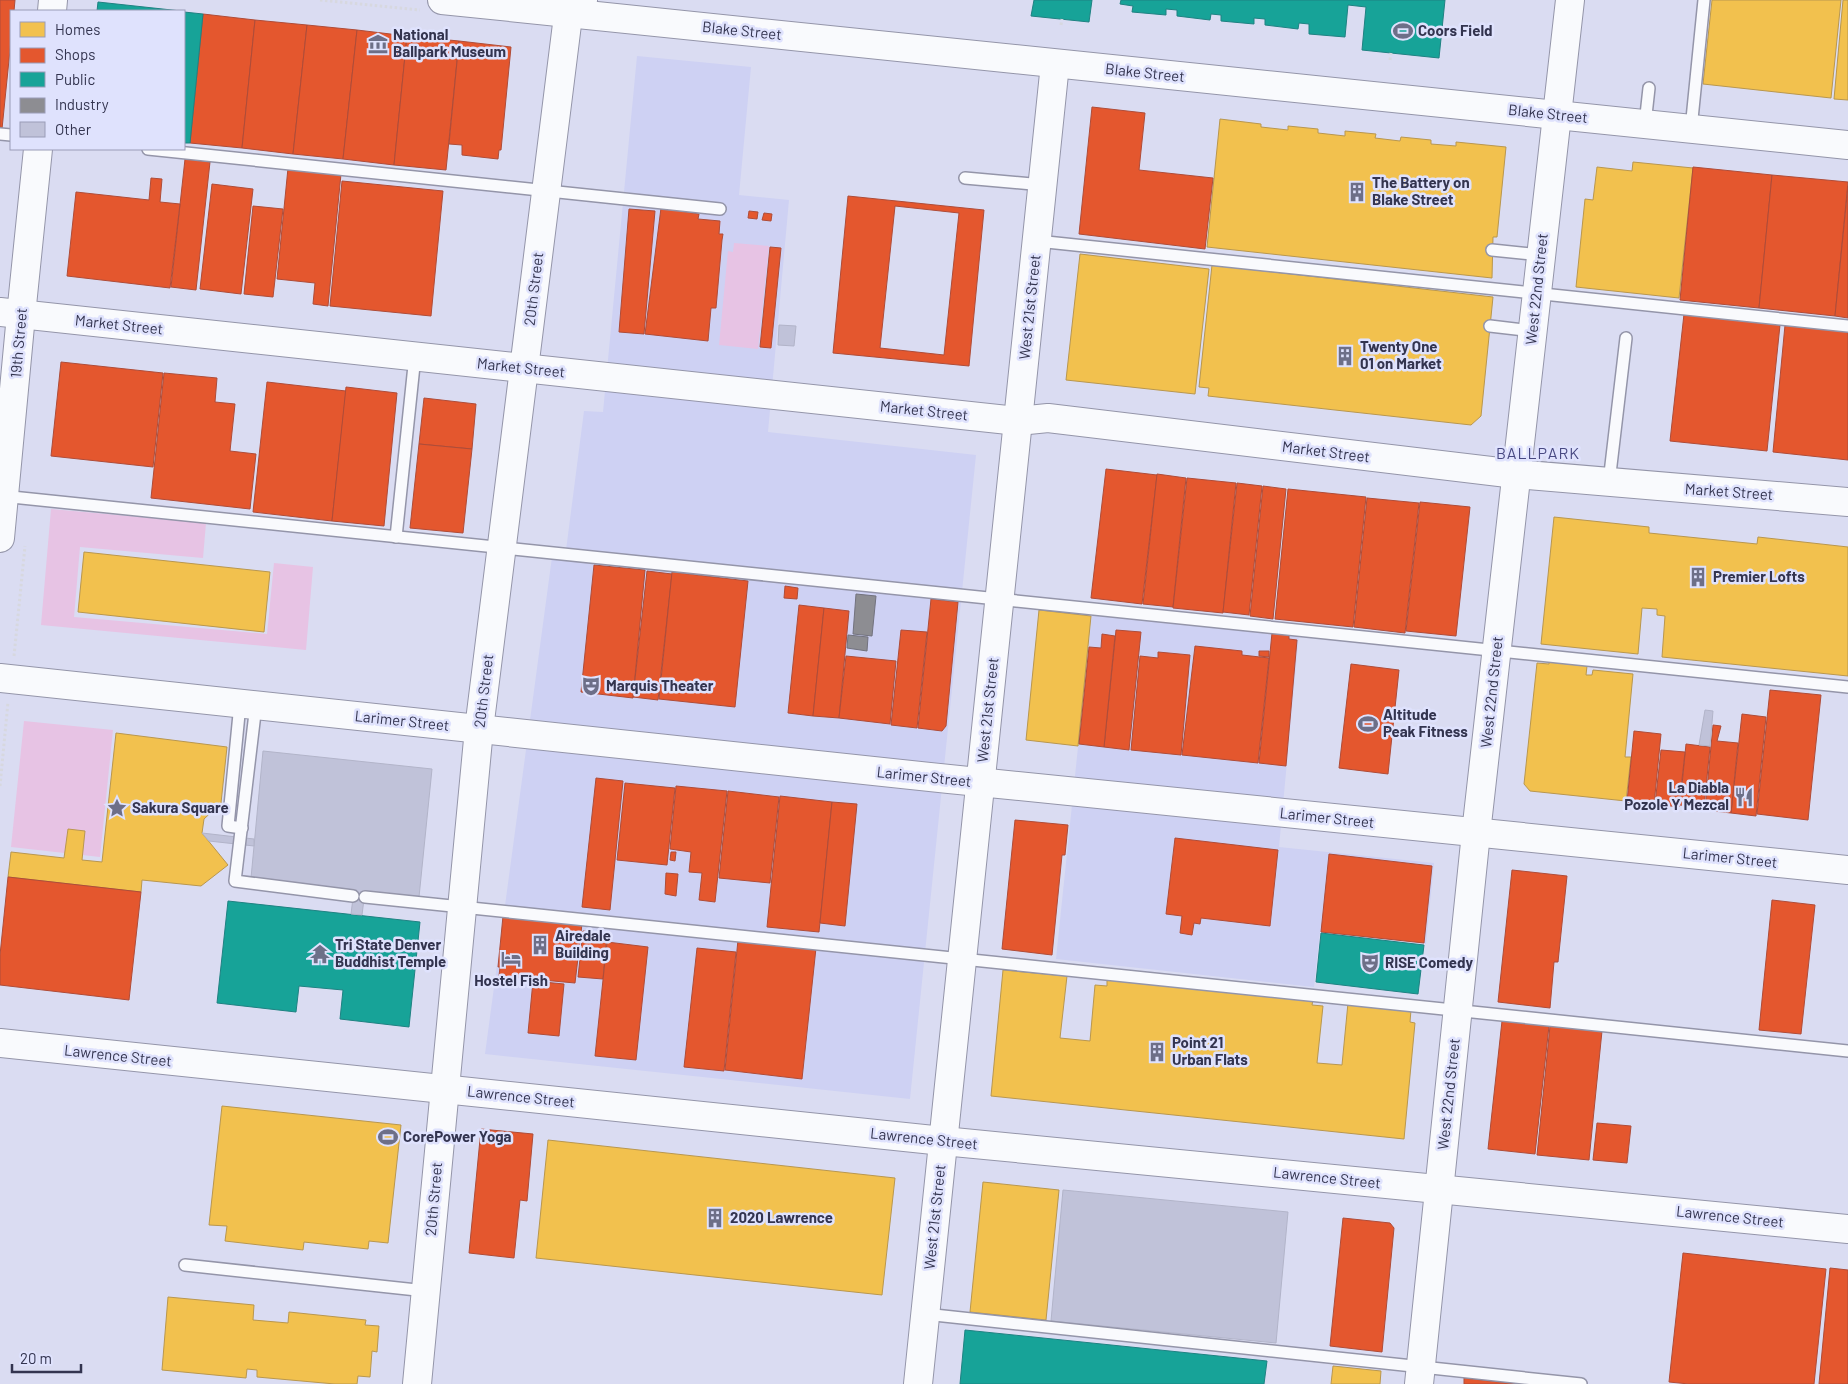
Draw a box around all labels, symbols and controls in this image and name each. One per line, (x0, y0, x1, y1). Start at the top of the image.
legend (10, 10, 185, 150)
street label: Blake Street (702, 17, 783, 43)
text: Homes (55, 20, 100, 38)
sports icon: Coors Field (1392, 20, 1414, 42)
place label: Coors Field (1418, 21, 1493, 39)
place label: National Ballpark Museum (393, 25, 506, 60)
museum icon: National Ballpark Museum (367, 33, 389, 55)
text: Shops (55, 45, 95, 63)
street label: Blake Street (1105, 59, 1186, 85)
text: Public (55, 70, 95, 88)
text: Industry (55, 95, 109, 113)
street label: Blake Street (1508, 100, 1589, 126)
text: Other (55, 120, 92, 138)
place label: The Battery on Blake Street (1372, 173, 1470, 208)
building icon: The Battery on Blake Street (1346, 181, 1368, 203)
street label: West 22nd Street (1521, 232, 1551, 346)
street label: 20th Street (520, 251, 546, 327)
street label: West 21st Street (1015, 253, 1043, 360)
street label: 19th Street (6, 307, 30, 379)
street label: Market Street (74, 310, 164, 338)
place label: Twenty One 01 on Market (1360, 337, 1442, 372)
building icon: Twenty One 01 on Market (1334, 345, 1356, 367)
street label: Market Street (476, 353, 566, 381)
street label: Market Street (879, 396, 969, 424)
street label: Market Street (1281, 437, 1371, 465)
district label: BALLPARK (1496, 443, 1580, 462)
street label: Market Street (1684, 479, 1774, 503)
building icon: Premier Lofts (1687, 566, 1709, 588)
place label: Premier Lofts (1713, 567, 1805, 585)
street label: West 22nd Street (1476, 635, 1506, 749)
street label: 20th Street (470, 653, 496, 729)
street label: West 21st Street (973, 656, 1001, 763)
theatre icon: Marquis Theater (580, 675, 602, 697)
place label: Marquis Theater (606, 676, 714, 694)
place label: Altitude Peak Fitness (1383, 705, 1468, 740)
street label: Larimer Street (354, 706, 450, 734)
sports icon: Altitude Peak Fitness (1357, 713, 1379, 735)
street label: Larimer Street (876, 762, 972, 790)
place label: La Diabla Pozole Y Mezcal (1624, 778, 1729, 813)
restaurant icon: La Diabla Pozole Y Mezcal (1733, 786, 1755, 808)
place icon: Sakura Square (106, 797, 128, 819)
place label: Sakura Square (132, 798, 229, 816)
street label: Larimer Street (1279, 803, 1375, 831)
street label: Larimer Street (1682, 843, 1778, 871)
place label: Airedale Building (555, 926, 611, 961)
building icon: Airedale Building (529, 934, 551, 956)
place label: Tri State Denver Buddhist Temple (335, 935, 446, 970)
temple icon: Tri State Denver Buddhist Temple (309, 943, 331, 965)
hotel icon: Hostel Fish (500, 948, 522, 970)
theatre icon: RISE Comedy (1359, 952, 1381, 974)
place label: RISE Comedy (1385, 953, 1473, 971)
place label: Hostel Fish (474, 971, 548, 989)
place label: Point 21 Urban Flats (1172, 1033, 1248, 1068)
street label: West 22nd Street (1433, 1037, 1463, 1151)
street label: Lawrence Street (63, 1040, 173, 1070)
building icon: Point 21 Urban Flats (1146, 1041, 1168, 1063)
street label: Lawrence Street (466, 1081, 576, 1111)
street label: Lawrence Street (869, 1123, 979, 1153)
sports icon: CorePower Yoga (377, 1126, 399, 1148)
place label: CorePower Yoga (403, 1127, 512, 1145)
street label: 20th Street (421, 1161, 445, 1237)
street label: Lawrence Street (1272, 1162, 1382, 1192)
street label: West 21st Street (920, 1163, 948, 1270)
street label: Lawrence Street (1675, 1201, 1785, 1231)
building icon: 2020 Lawrence (704, 1207, 726, 1229)
place label: 2020 Lawrence (730, 1208, 833, 1226)
scale bar (12, 1342, 81, 1374)
text: 20 m (20, 1349, 52, 1367)

